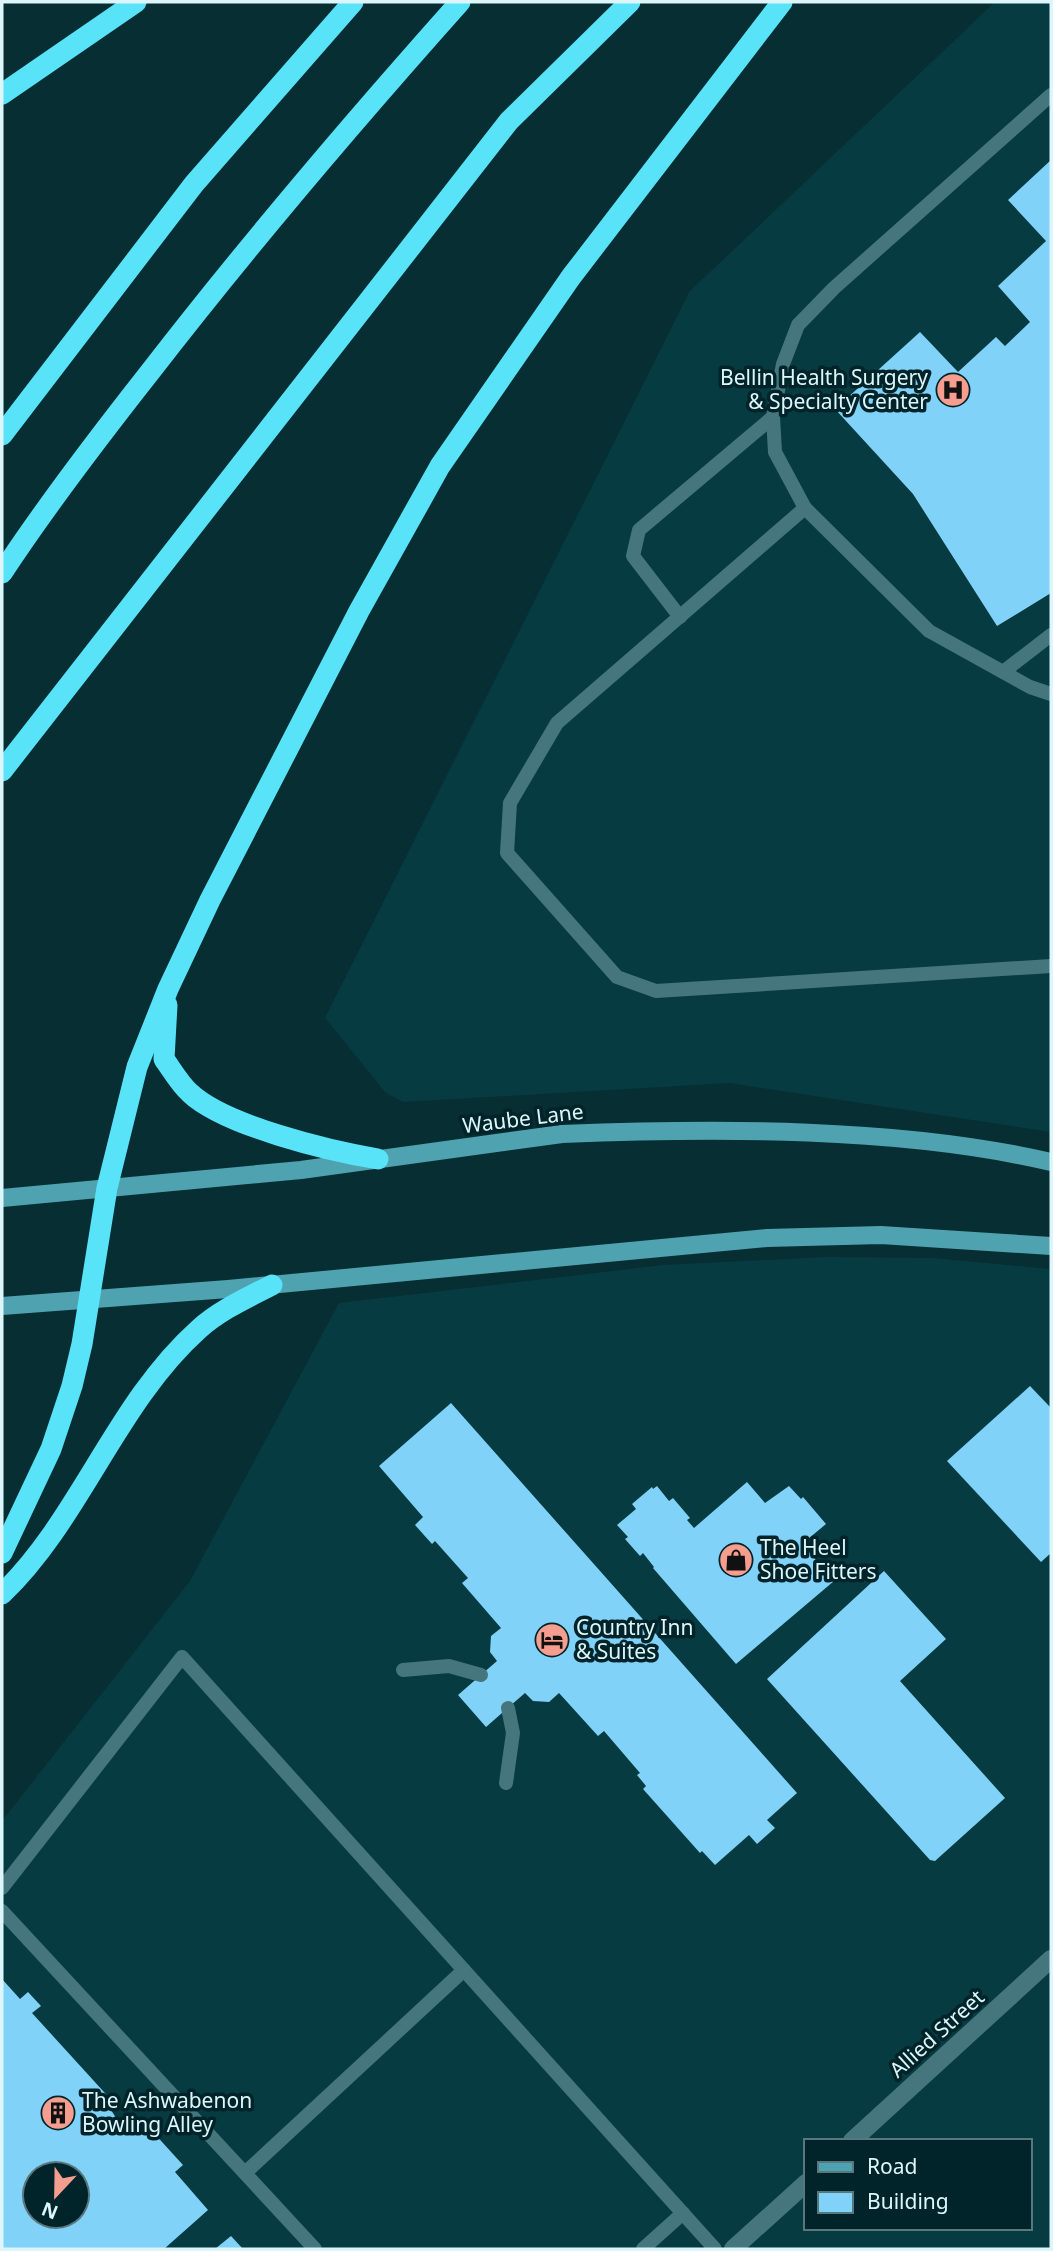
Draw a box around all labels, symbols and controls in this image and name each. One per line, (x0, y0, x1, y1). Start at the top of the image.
place label: Bellin Health Surgery & Specialty Center (720, 363, 928, 415)
hospital icon: Bellin Health Surgery & Specialty Center (934, 371, 972, 409)
street label: Waube Lane (461, 1097, 585, 1139)
place label: The Heel Shoe Fitters (760, 1533, 877, 1585)
shop icon: The Heel Shoe Fitters (717, 1541, 755, 1579)
place label: Country Inn & Suites (576, 1613, 693, 1665)
hotel icon: Country Inn & Suites (533, 1621, 571, 1659)
street label: Allied Street (883, 1983, 990, 2083)
place label: The Ashwabenon Bowling Alley (82, 2086, 252, 2138)
building icon: The Ashwabenon Bowling Alley (39, 2094, 77, 2132)
legend (804, 2139, 1032, 2230)
text: Road (867, 2152, 917, 2180)
north arrow (21, 2160, 91, 2230)
text: Building (867, 2187, 949, 2215)
text: N (38, 2196, 62, 2226)

